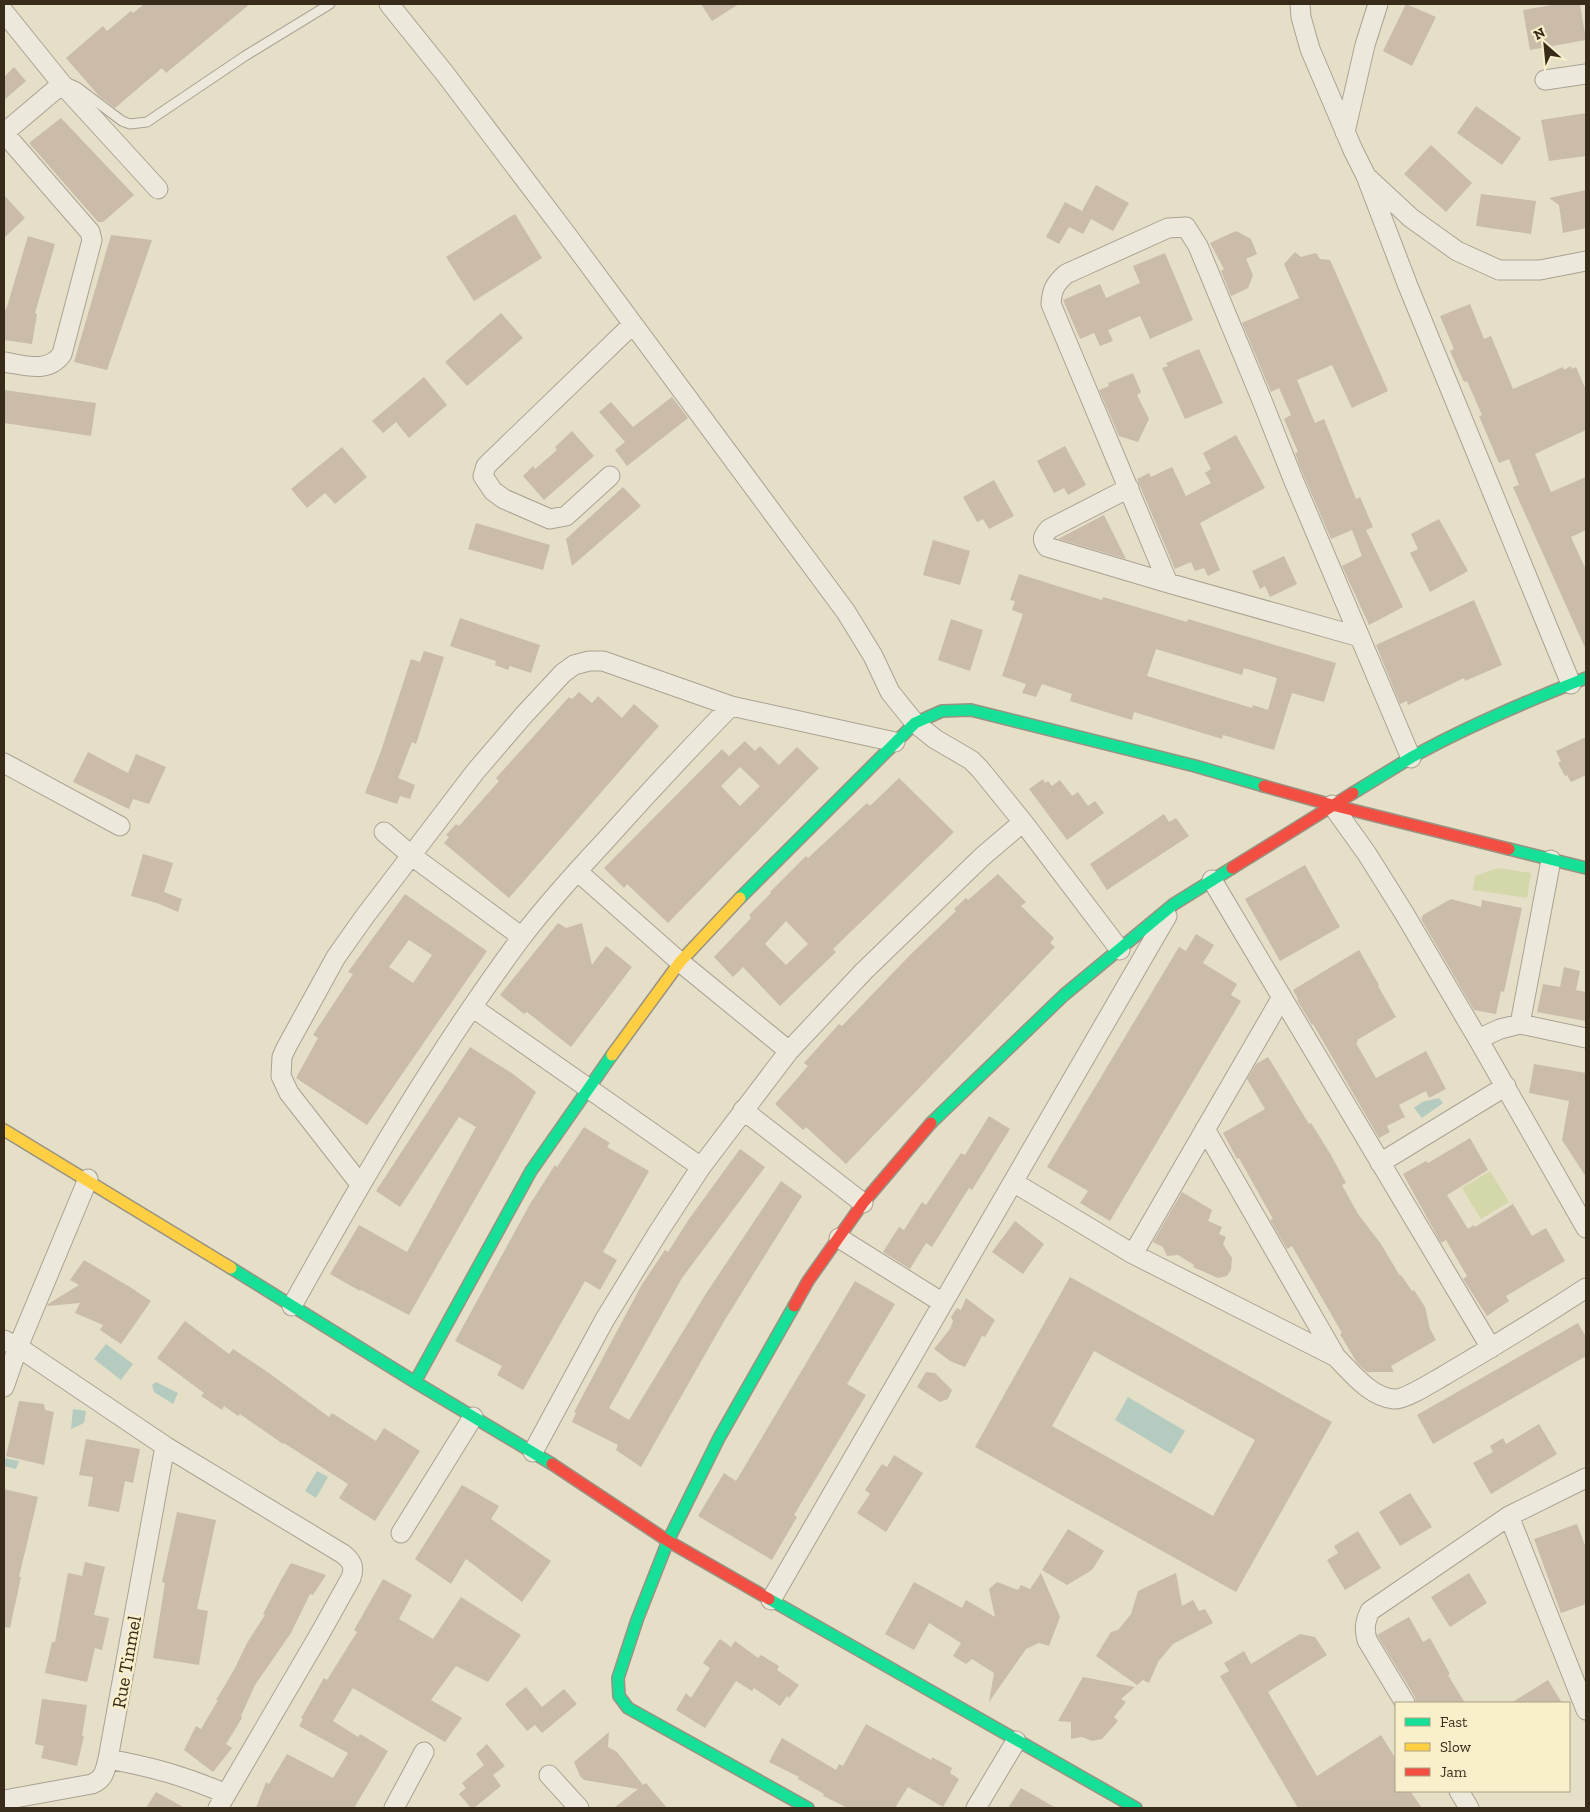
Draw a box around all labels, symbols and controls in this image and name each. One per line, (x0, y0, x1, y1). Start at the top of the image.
north arrow (1520, 20, 1570, 70)
text: N (1531, 24, 1548, 44)
street label: Rue Tinmel (107, 1614, 146, 1710)
legend (1395, 1702, 1570, 1792)
text: Fast (1440, 1713, 1468, 1731)
text: Slow (1440, 1738, 1472, 1756)
text: Jam (1440, 1763, 1467, 1781)

